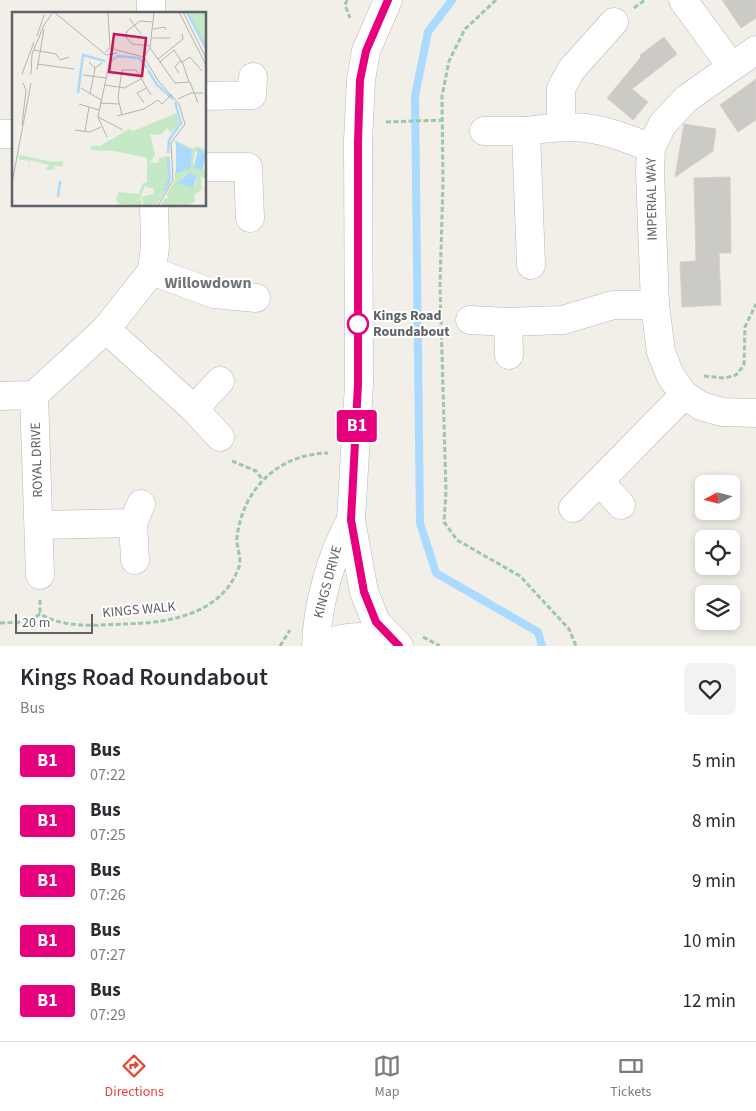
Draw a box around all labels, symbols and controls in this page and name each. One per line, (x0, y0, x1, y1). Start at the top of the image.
inset map (12, 12, 206, 206)
street label: IMPERIAL WAY (641, 157, 663, 241)
district label: Willowdown (164, 272, 252, 294)
place label: Kings Road Roundabout (373, 306, 450, 342)
marker: Kings Road Roundabout (347, 313, 369, 335)
line badge: B1 (334, 410, 380, 442)
text: B1 (347, 413, 367, 438)
street label: ROYAL DRIVE (26, 422, 48, 498)
north arrow (695, 475, 740, 520)
map controls (695, 475, 740, 630)
button: locate (695, 530, 740, 575)
street label: KINGS DRIVE (309, 543, 347, 621)
button: layers (695, 585, 740, 630)
street label: KINGS WALK (102, 597, 177, 623)
scale bar (15, 611, 92, 634)
text: 20 m (22, 613, 50, 633)
text: Kings Road Roundabout (20, 660, 268, 695)
button: heart (684, 663, 736, 715)
text: Bus (20, 697, 45, 719)
text: Bus (90, 737, 121, 764)
text: B1 (37, 748, 58, 773)
text: 5 min (692, 748, 736, 775)
text: 07:22 (90, 764, 126, 786)
text: Bus (90, 797, 121, 824)
text: B1 (37, 808, 58, 833)
text: 8 min (692, 808, 736, 835)
text: 07:25 (90, 824, 126, 846)
text: Bus (90, 857, 121, 884)
text: B1 (37, 868, 58, 893)
text: 9 min (692, 868, 736, 895)
text: 07:26 (90, 884, 126, 906)
text: Bus (90, 917, 121, 944)
text: B1 (37, 928, 58, 953)
text: 10 min (682, 928, 736, 955)
text: 07:27 (90, 944, 126, 966)
text: Bus (90, 977, 121, 1004)
text: B1 (37, 988, 58, 1013)
text: 12 min (682, 988, 736, 1015)
text: 07:29 (90, 1004, 126, 1026)
tab: Directions (105, 1052, 164, 1102)
tab: Map (373, 1052, 401, 1102)
tab: Tickets (610, 1052, 651, 1102)

